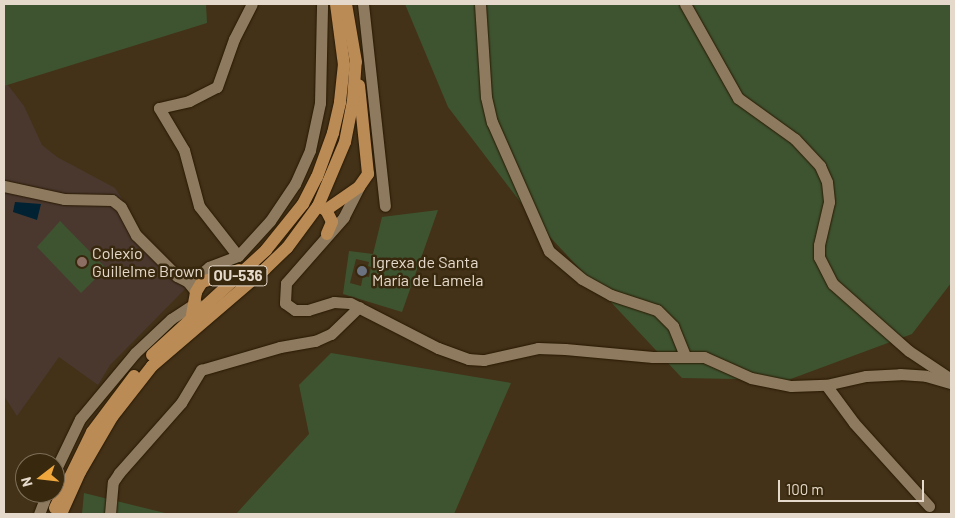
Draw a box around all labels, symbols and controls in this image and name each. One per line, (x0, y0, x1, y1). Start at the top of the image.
place label: Colexio Guillelme Brown (92, 243, 203, 281)
place label: Igrexa de Santa María de Lamela (372, 252, 483, 290)
marker: Colexio Guillelme Brown (76, 256, 88, 268)
road number: OU-536 (208, 264, 268, 288)
marker: Igrexa de Santa María de Lamela (356, 265, 368, 277)
north arrow (15, 453, 65, 503)
scale bar (780, 470, 926, 502)
text: N (17, 475, 36, 489)
text: 100 m (786, 480, 824, 498)

